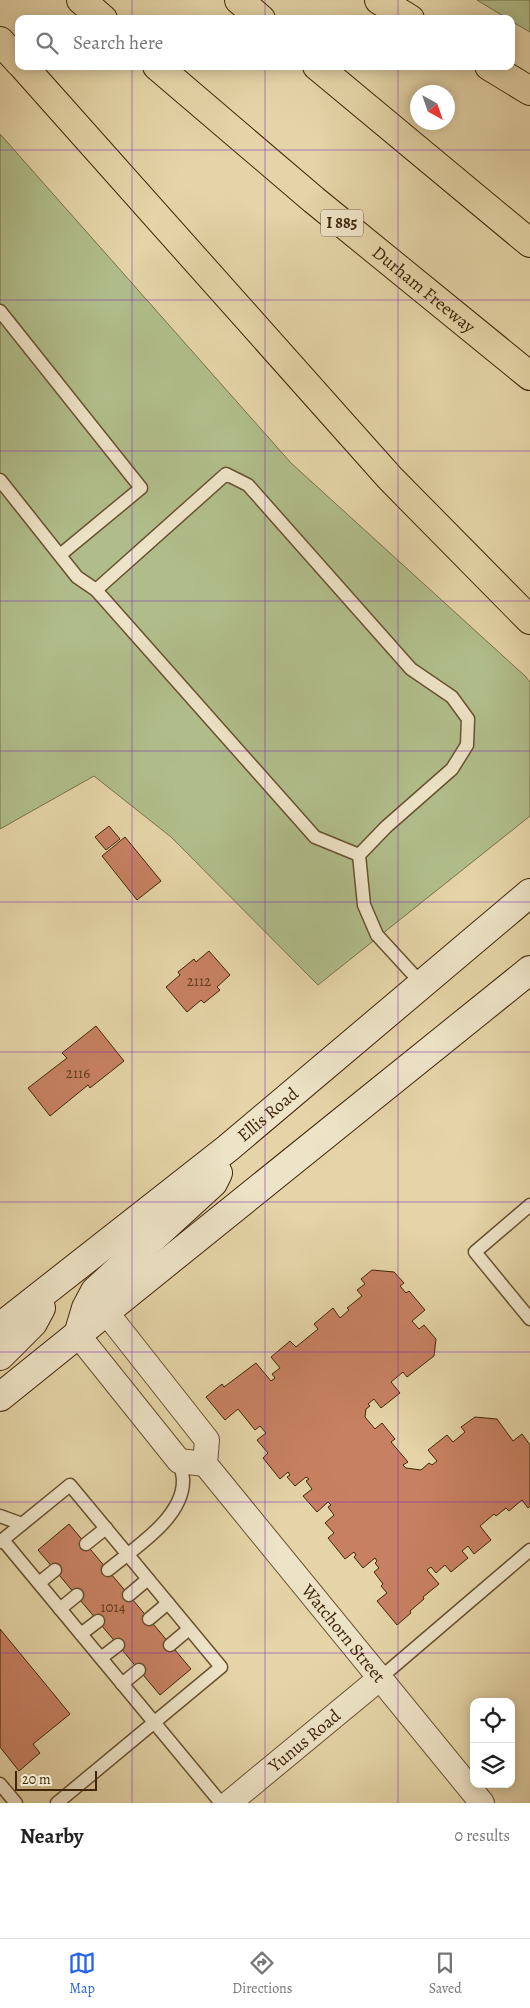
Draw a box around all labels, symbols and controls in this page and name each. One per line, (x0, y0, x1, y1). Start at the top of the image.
search box (15, 15, 515, 70)
icon: search (33, 29, 61, 57)
text: Search here (73, 30, 163, 56)
north arrow (410, 85, 455, 130)
road number: I 885 (321, 210, 363, 237)
street label: Durham Freeway (367, 240, 481, 339)
house number: 2112 (187, 971, 211, 991)
house number: 2116 (66, 1063, 90, 1083)
street label: Ellis Road (232, 1081, 304, 1147)
street label: Watchorn Street (295, 1578, 391, 1688)
house number: 1014 (100, 1597, 126, 1617)
map controls (470, 1698, 515, 1788)
button: locate (470, 1698, 515, 1743)
street label: Yunus Road (263, 1703, 346, 1778)
button: layers (470, 1743, 515, 1788)
scale bar (15, 1768, 98, 1791)
text: 20 m (22, 1770, 51, 1789)
text: Nearby (20, 1822, 83, 1850)
text: 0 results (454, 1825, 510, 1847)
tab: Map (68, 1949, 96, 1998)
tab: Directions (232, 1949, 292, 1998)
tab: Saved (429, 1949, 462, 1998)

